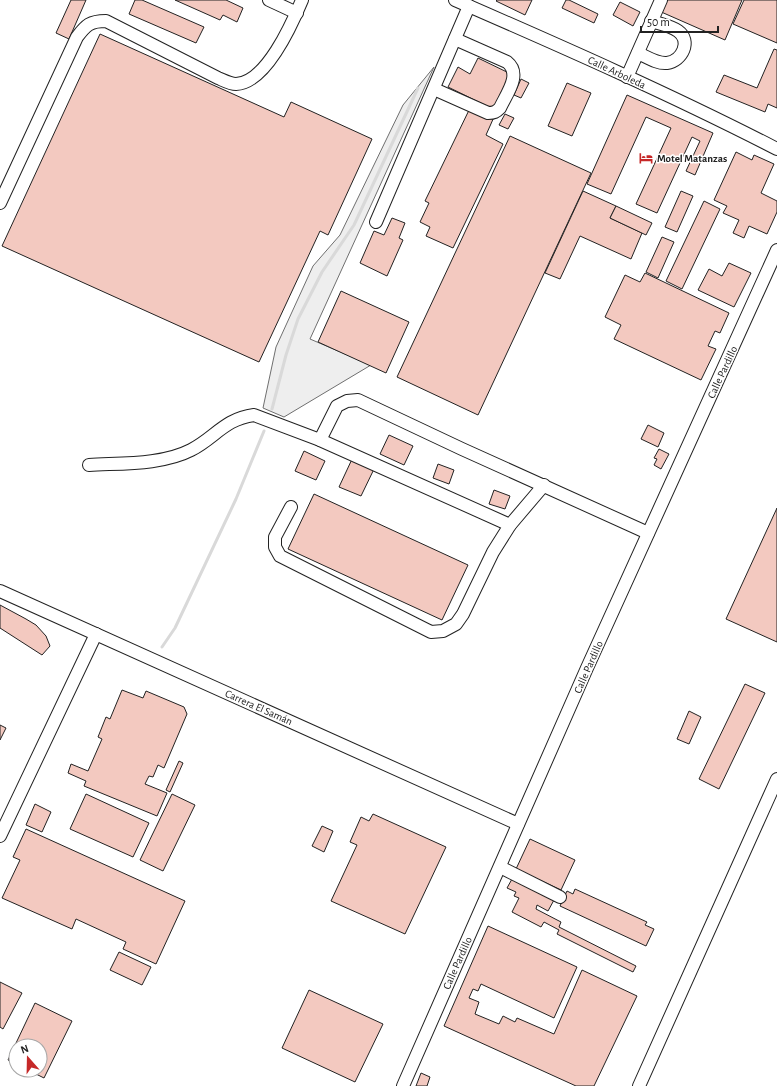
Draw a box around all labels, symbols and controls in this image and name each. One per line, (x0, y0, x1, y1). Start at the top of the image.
scale bar (641, 8, 718, 34)
text: 50 m (647, 16, 670, 28)
street label: Calle Arboleda (586, 54, 647, 91)
hotel icon: Motel Matanzas (638, 150, 654, 166)
place label: Motel Matanzas (657, 153, 727, 164)
street label: Calle Pardillo (706, 344, 739, 400)
street label: Calle Pardillo (572, 639, 605, 695)
street label: Carrera El Samán (223, 688, 294, 727)
street label: Calle Pardillo (441, 935, 474, 991)
north arrow (8, 1038, 48, 1078)
text: N (19, 1043, 30, 1056)

